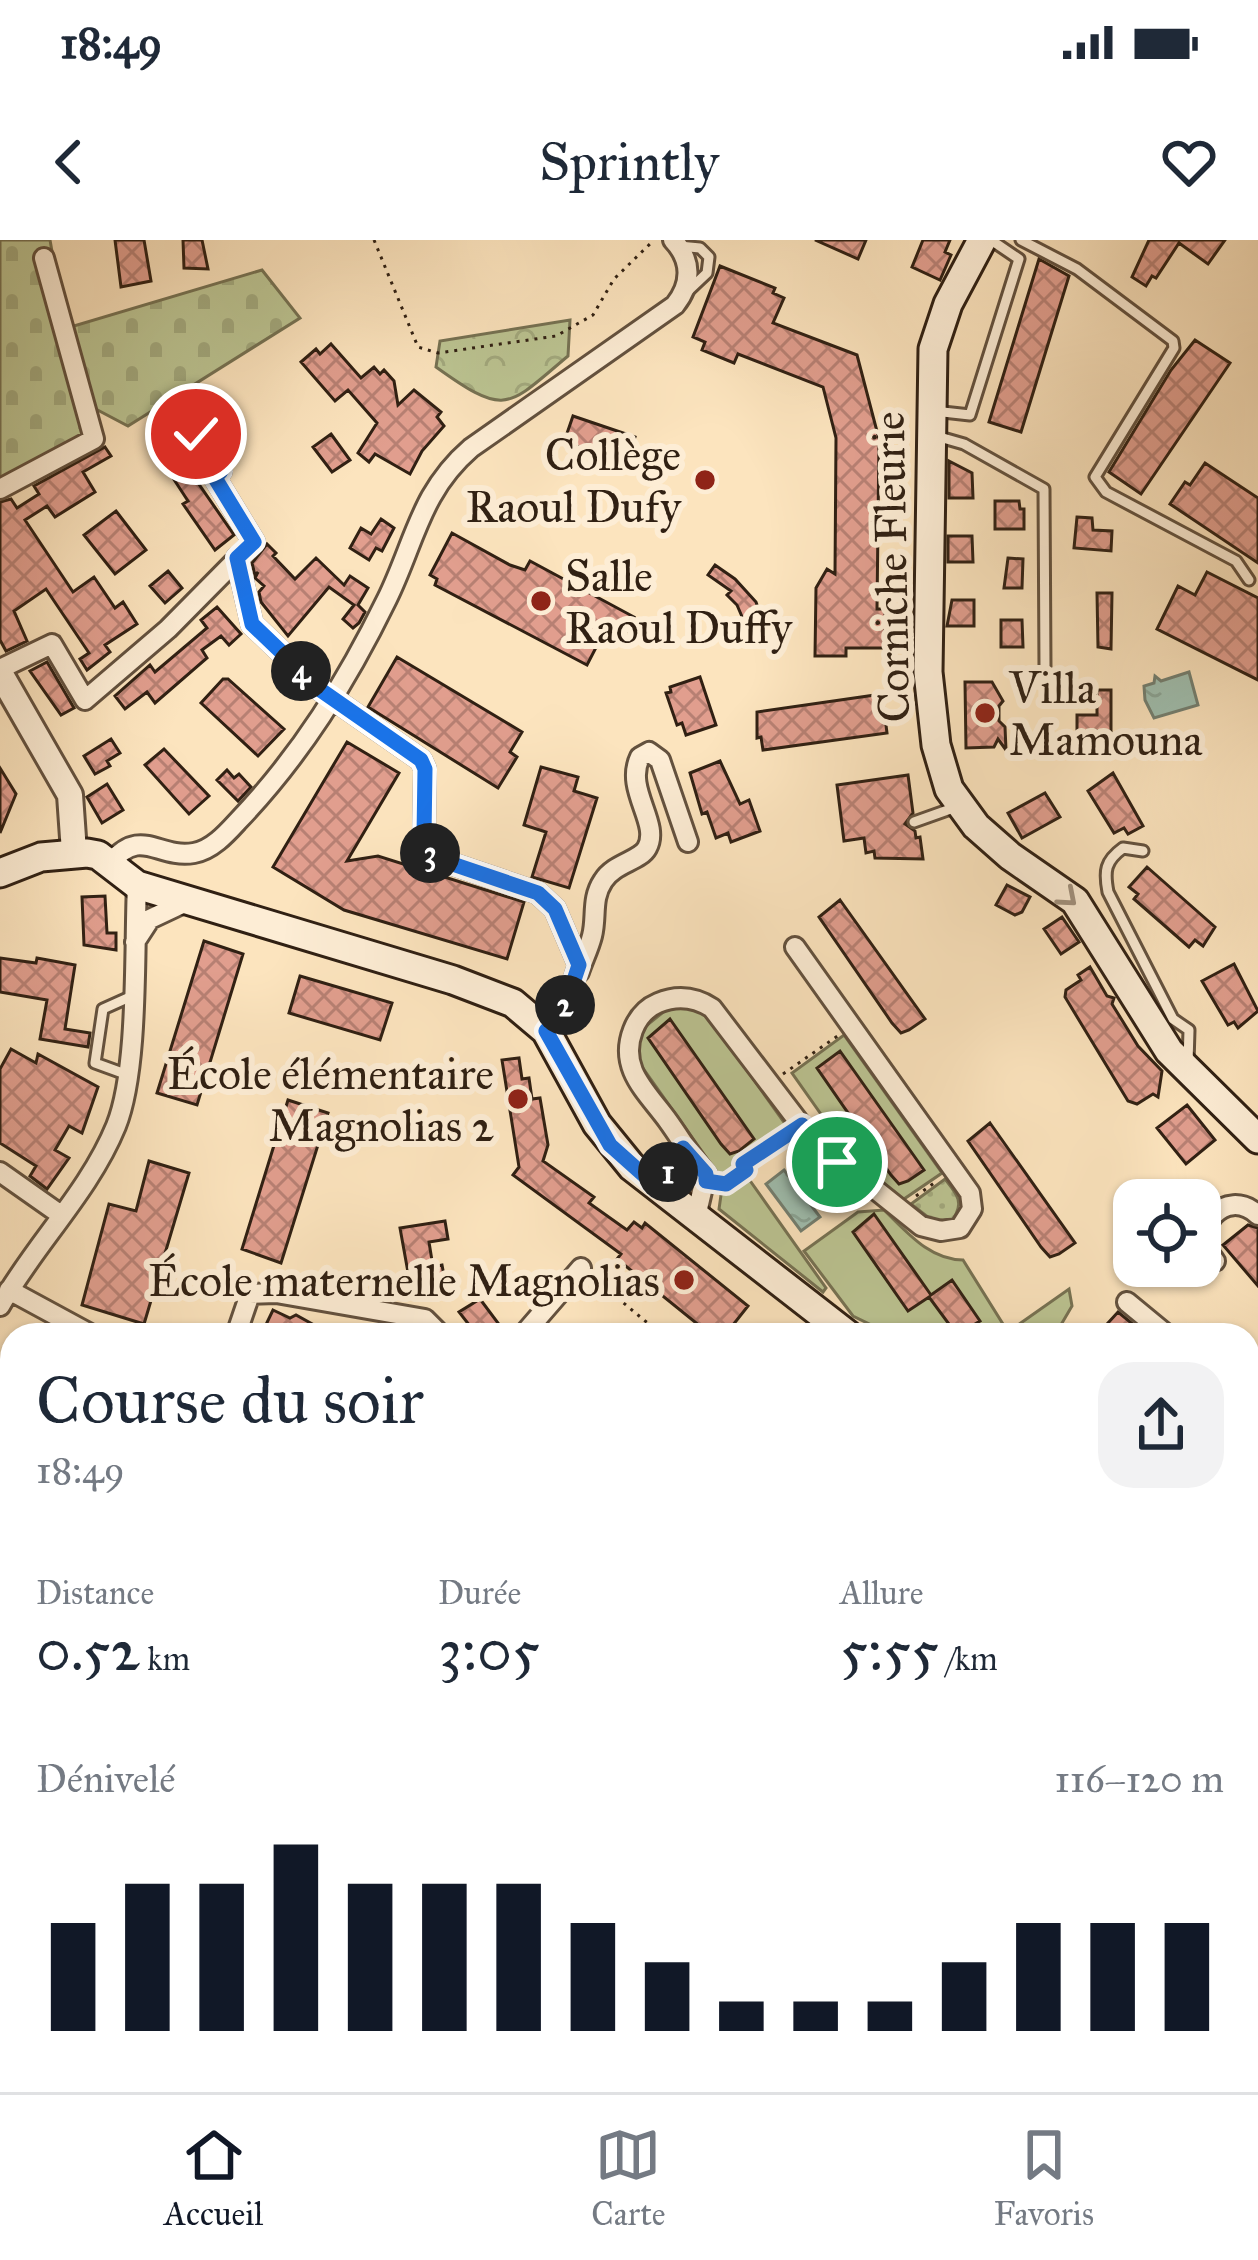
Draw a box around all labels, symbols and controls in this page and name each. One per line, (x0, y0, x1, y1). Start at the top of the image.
text: 18:49 (60, 15, 162, 70)
icon: back (36, 129, 102, 195)
text: Sprintly (539, 129, 719, 195)
icon: heart (1156, 129, 1222, 195)
pin (145, 383, 247, 485)
icon: check (163, 401, 229, 467)
street label: Corniche Fleurie (861, 411, 921, 723)
place label: Collège Raoul Dufy (466, 427, 682, 534)
marker: Collège Raoul Dufy (692, 467, 718, 493)
place label: Salle Raoul Duffy (565, 548, 793, 655)
marker: Salle Raoul Duffy (528, 588, 554, 614)
pin: 4 (271, 641, 331, 701)
text: 4 (292, 651, 310, 691)
place label: Villa Mamouna (1008, 660, 1202, 767)
marker: Villa Mamouna (972, 700, 998, 726)
pin: 3 (400, 823, 460, 883)
text: 3 (423, 833, 437, 873)
one-way arrow (1054, 883, 1076, 905)
pin: 2 (535, 975, 595, 1035)
text: 2 (557, 985, 573, 1025)
place label: École élémentaire Magnolias 2 (167, 1046, 494, 1153)
marker: École élémentaire Magnolias 2 (505, 1086, 531, 1112)
pin (786, 1111, 888, 1213)
icon: arrive (804, 1129, 870, 1195)
pin: 1 (638, 1142, 698, 1202)
text: 1 (661, 1152, 675, 1192)
map controls (1113, 1179, 1221, 1287)
button: locate (1113, 1179, 1221, 1287)
place label: École maternelle Magnolias (148, 1253, 660, 1308)
marker: École maternelle Magnolias (671, 1267, 697, 1293)
text: Course du soir (36, 1360, 424, 1441)
button: share (1098, 1362, 1224, 1488)
text: 18:49 (36, 1446, 125, 1494)
text: Distance (36, 1573, 154, 1613)
text: Durée (438, 1573, 521, 1613)
text: Allure (840, 1573, 923, 1613)
text: 0.52 (36, 1613, 140, 1686)
text: 3:05 (438, 1613, 540, 1686)
text: 5:55 (840, 1613, 939, 1686)
text: km (140, 1639, 190, 1679)
text: /km (939, 1639, 998, 1679)
text: Dénivelé (36, 1755, 176, 1803)
text: 116–120 m (1054, 1755, 1224, 1803)
tab: Accueil (164, 2122, 263, 2234)
tab: Carte (591, 2122, 666, 2234)
tab: Favoris (994, 2122, 1094, 2234)

